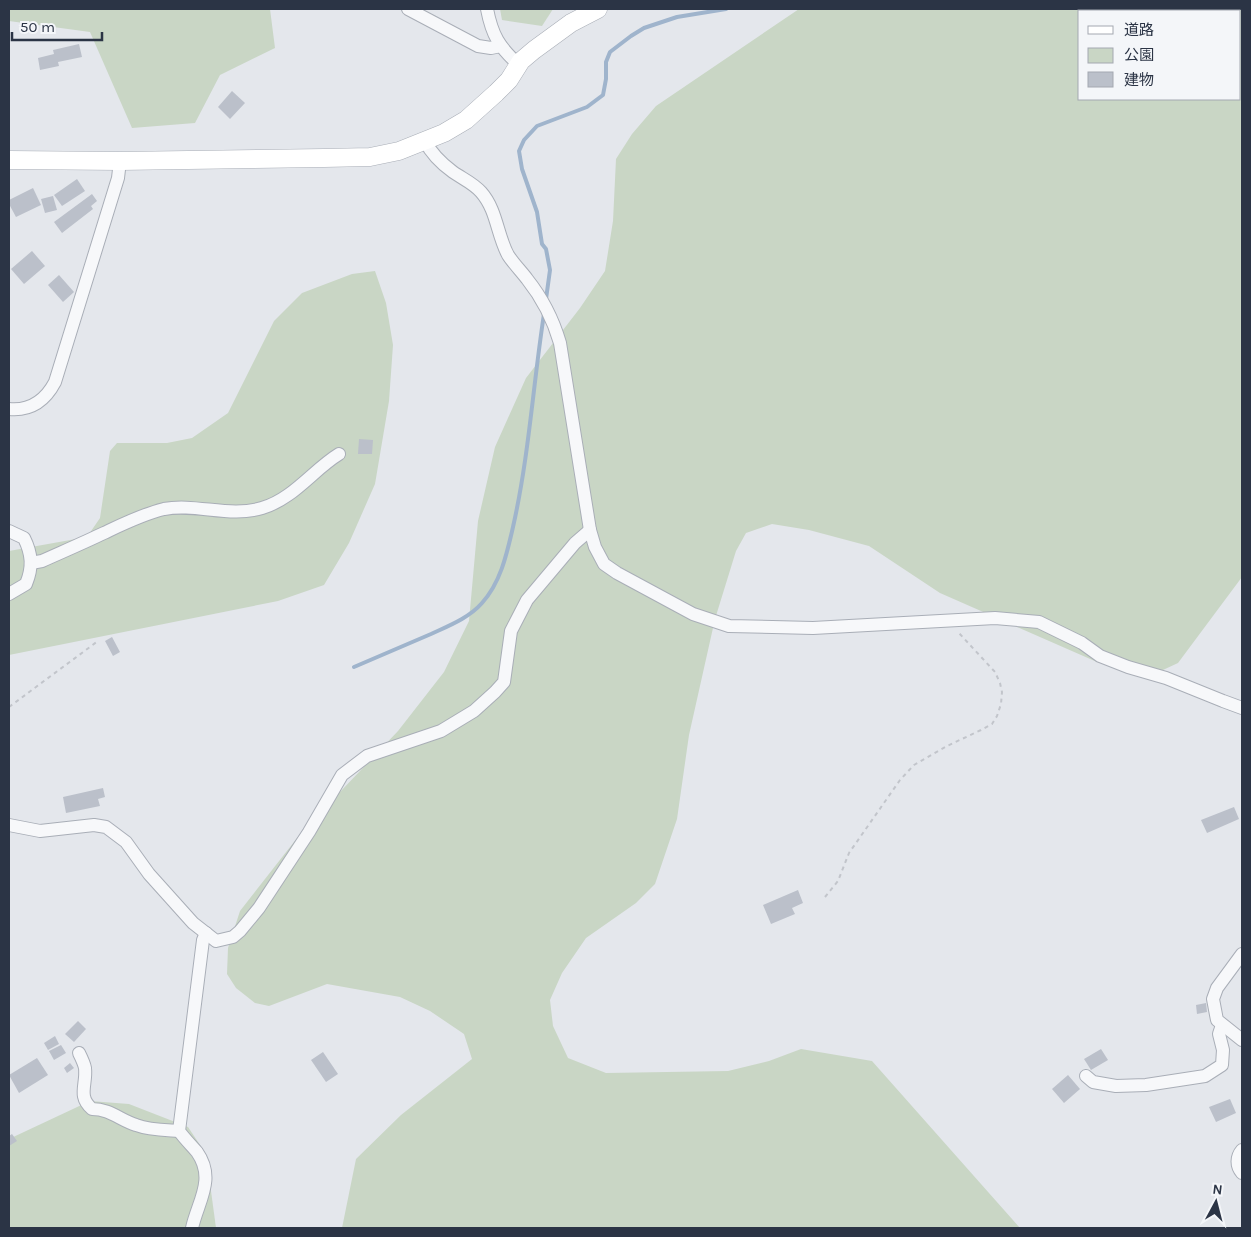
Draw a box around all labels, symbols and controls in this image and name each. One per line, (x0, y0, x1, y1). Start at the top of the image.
scale bar (12, 10, 102, 42)
legend (1078, 10, 1241, 100)
text: 50 m (20, 18, 55, 36)
text: 道路 (1124, 21, 1154, 39)
text: 公園 (1124, 46, 1154, 64)
text: 建物 (1124, 71, 1154, 89)
north arrow (1191, 1177, 1241, 1227)
text: N (1212, 1181, 1224, 1199)

